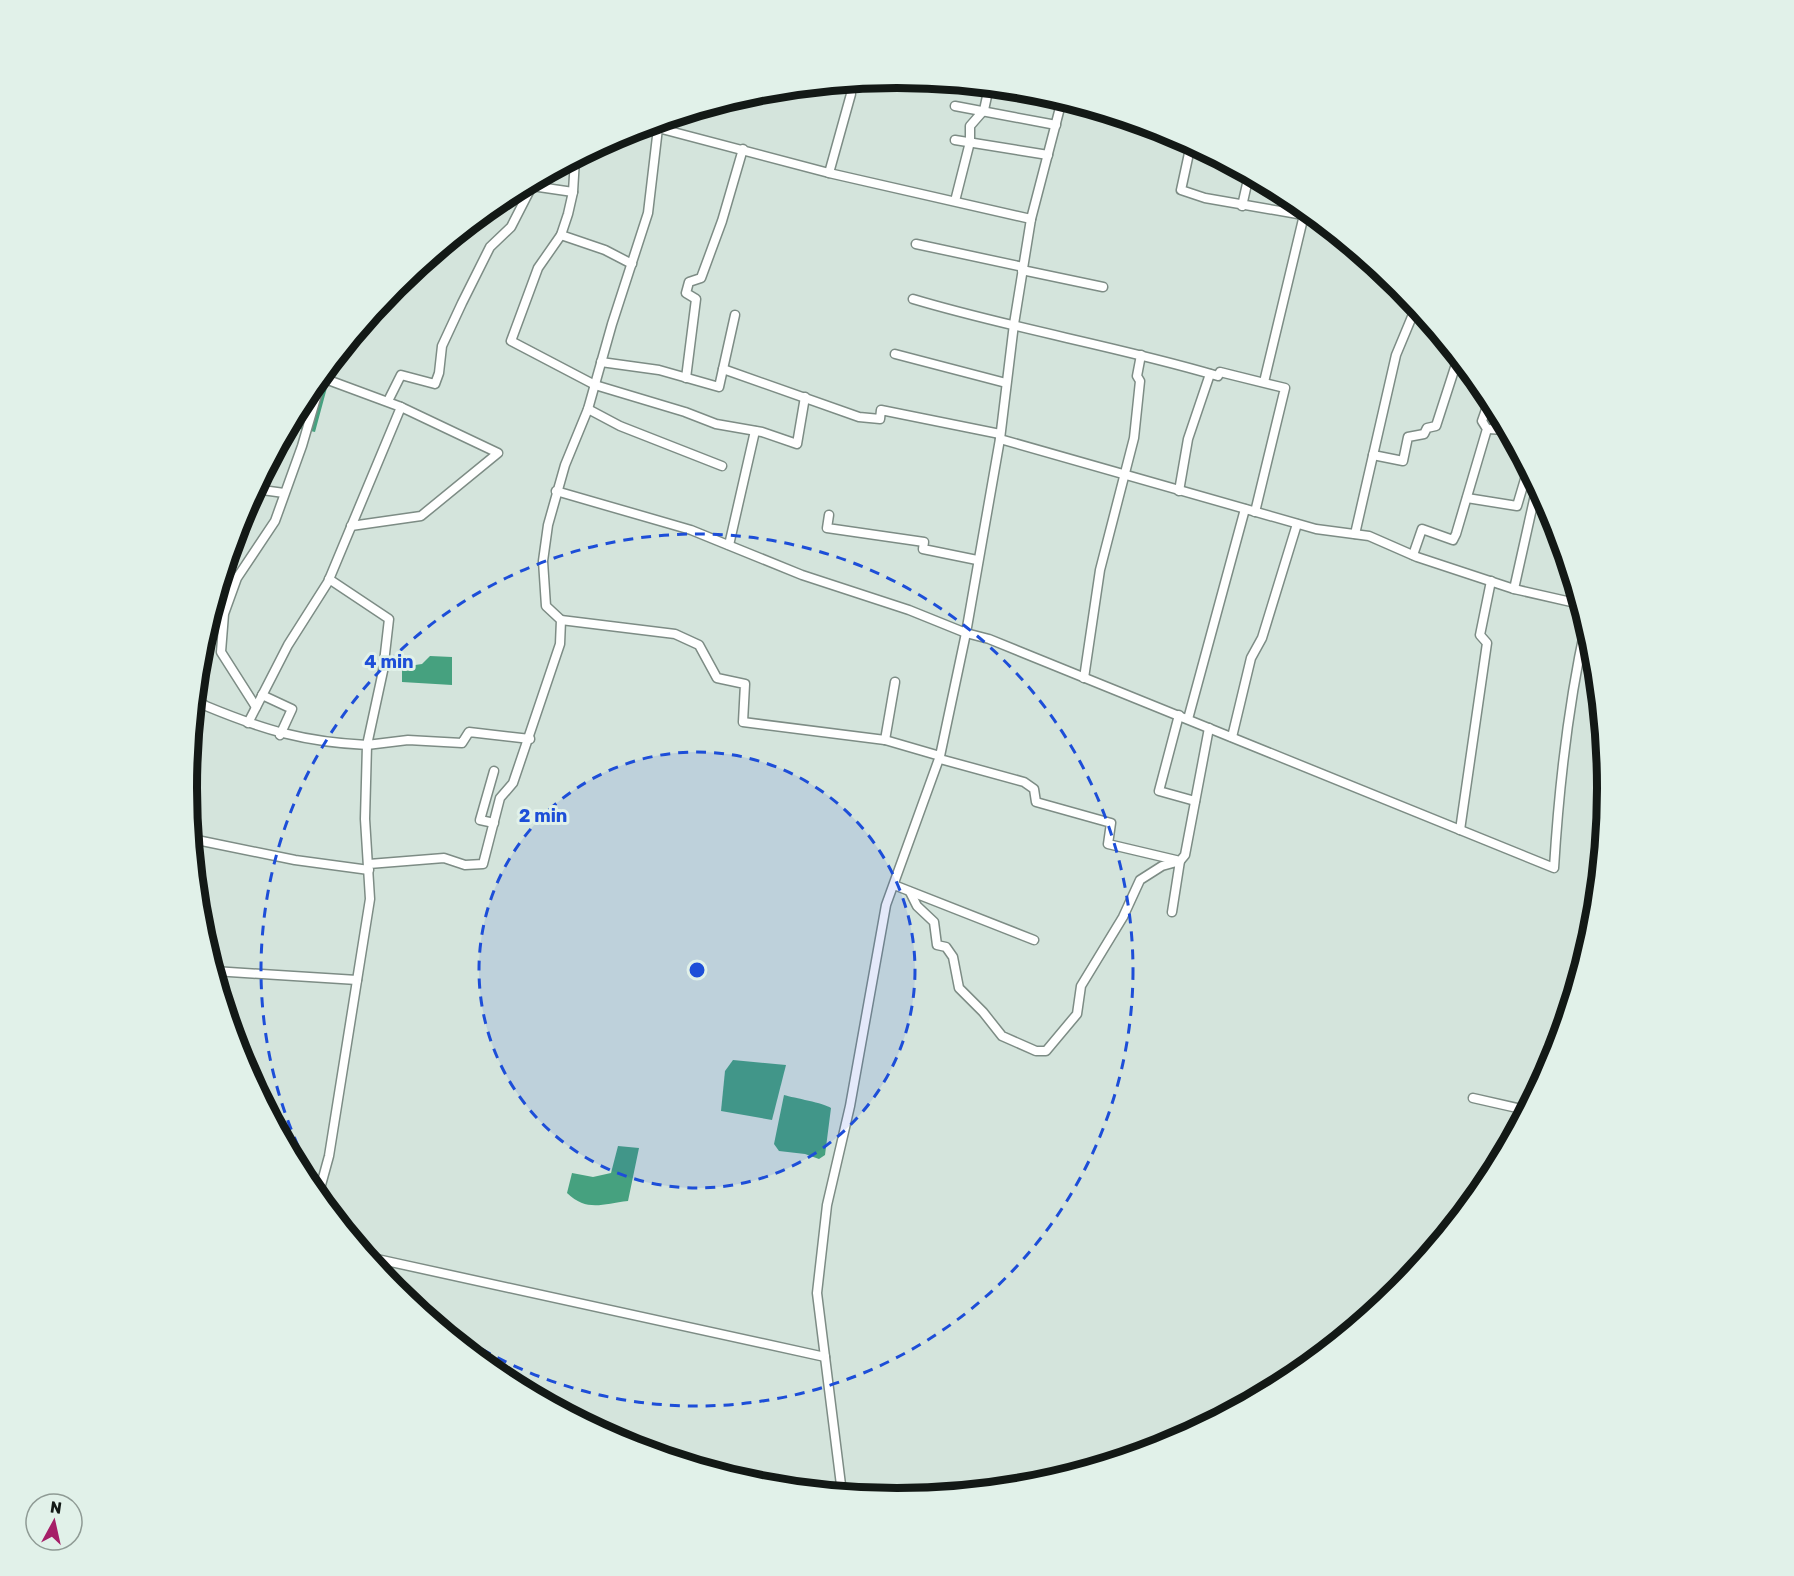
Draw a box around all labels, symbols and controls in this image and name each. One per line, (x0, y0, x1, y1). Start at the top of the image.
text: 4 min (364, 651, 414, 673)
text: 2 min (519, 805, 567, 827)
centre of rings (687, 960, 707, 980)
north arrow (24, 1492, 84, 1552)
text: N (49, 1497, 63, 1518)

